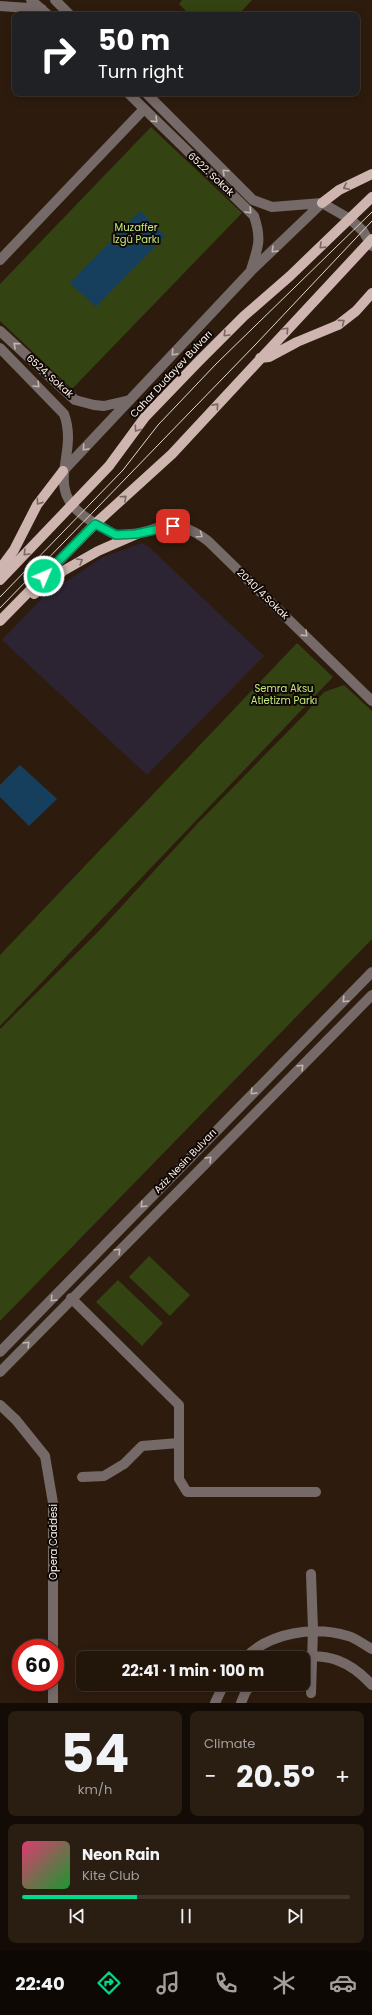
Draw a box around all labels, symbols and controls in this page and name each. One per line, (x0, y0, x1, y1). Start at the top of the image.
text: 50 m (98, 21, 170, 60)
icon: right (32, 28, 84, 80)
text: Turn right (98, 59, 184, 84)
one-way arrow (150, 116, 158, 123)
street label: 6522. Sokak (185, 149, 238, 200)
one-way arrow (222, 170, 230, 177)
one-way arrow (343, 182, 350, 190)
one-way arrow (244, 206, 252, 214)
park label: Muzaffer İzgü Parkı (113, 220, 159, 247)
one-way arrow (319, 241, 326, 248)
one-way arrow (271, 245, 279, 253)
one-way arrow (337, 319, 344, 326)
street label: Cahar Dudayev Bulvarı (126, 327, 216, 421)
one-way arrow (282, 327, 289, 335)
one-way arrow (223, 329, 231, 337)
one-way arrow (13, 343, 21, 350)
one-way arrow (172, 349, 179, 356)
street label: 6524. Sokak (23, 351, 77, 402)
one-way arrow (32, 380, 40, 388)
one-way arrow (211, 403, 219, 411)
one-way arrow (135, 424, 142, 431)
one-way arrow (82, 443, 90, 451)
one-way arrow (119, 495, 127, 503)
one-way arrow (36, 498, 44, 505)
pin (156, 509, 190, 543)
icon: arrive (162, 515, 184, 537)
one-way arrow (196, 530, 203, 537)
one-way arrow (23, 548, 31, 556)
position arrow (23, 555, 65, 597)
one-way arrow (76, 559, 83, 566)
street label: 2040/4.Sokak (234, 565, 293, 623)
one-way arrow (300, 629, 307, 636)
park label: Semra Aksu Atletizm Parkı (251, 681, 317, 708)
one-way arrow (342, 995, 350, 1003)
one-way arrow (296, 1064, 304, 1072)
one-way arrow (250, 1087, 258, 1095)
street label: Aziz Nesin Bulvarı (150, 1125, 220, 1197)
one-way arrow (204, 1156, 212, 1164)
one-way arrow (140, 1200, 148, 1208)
one-way arrow (113, 1248, 121, 1256)
one-way arrow (50, 1294, 58, 1302)
one-way arrow (22, 1341, 30, 1349)
street label: Opera Caddesi (46, 1504, 61, 1580)
speed limit sign: 60 (12, 1639, 64, 1691)
text: 22:41 · 1 min · 100 m (122, 1660, 264, 1681)
text: 54 (60, 1717, 130, 1790)
text: Climate (204, 1734, 255, 1753)
text: 20.5° (236, 1755, 315, 1798)
text: − (204, 1761, 216, 1792)
text: + (335, 1761, 350, 1792)
text: km/h (78, 1780, 112, 1799)
text: Neon Rain (82, 1844, 160, 1865)
text: Kite Club (82, 1866, 140, 1885)
icon: previous (66, 1905, 88, 1927)
icon: pause (175, 1905, 197, 1927)
icon: next (284, 1905, 306, 1927)
icon: directions (95, 1969, 123, 1997)
icon: music (154, 1969, 182, 1997)
icon: phone (212, 1969, 240, 1997)
icon: climate (270, 1969, 298, 1997)
icon: car (329, 1969, 357, 1997)
text: 22:40 (15, 1971, 65, 1996)

